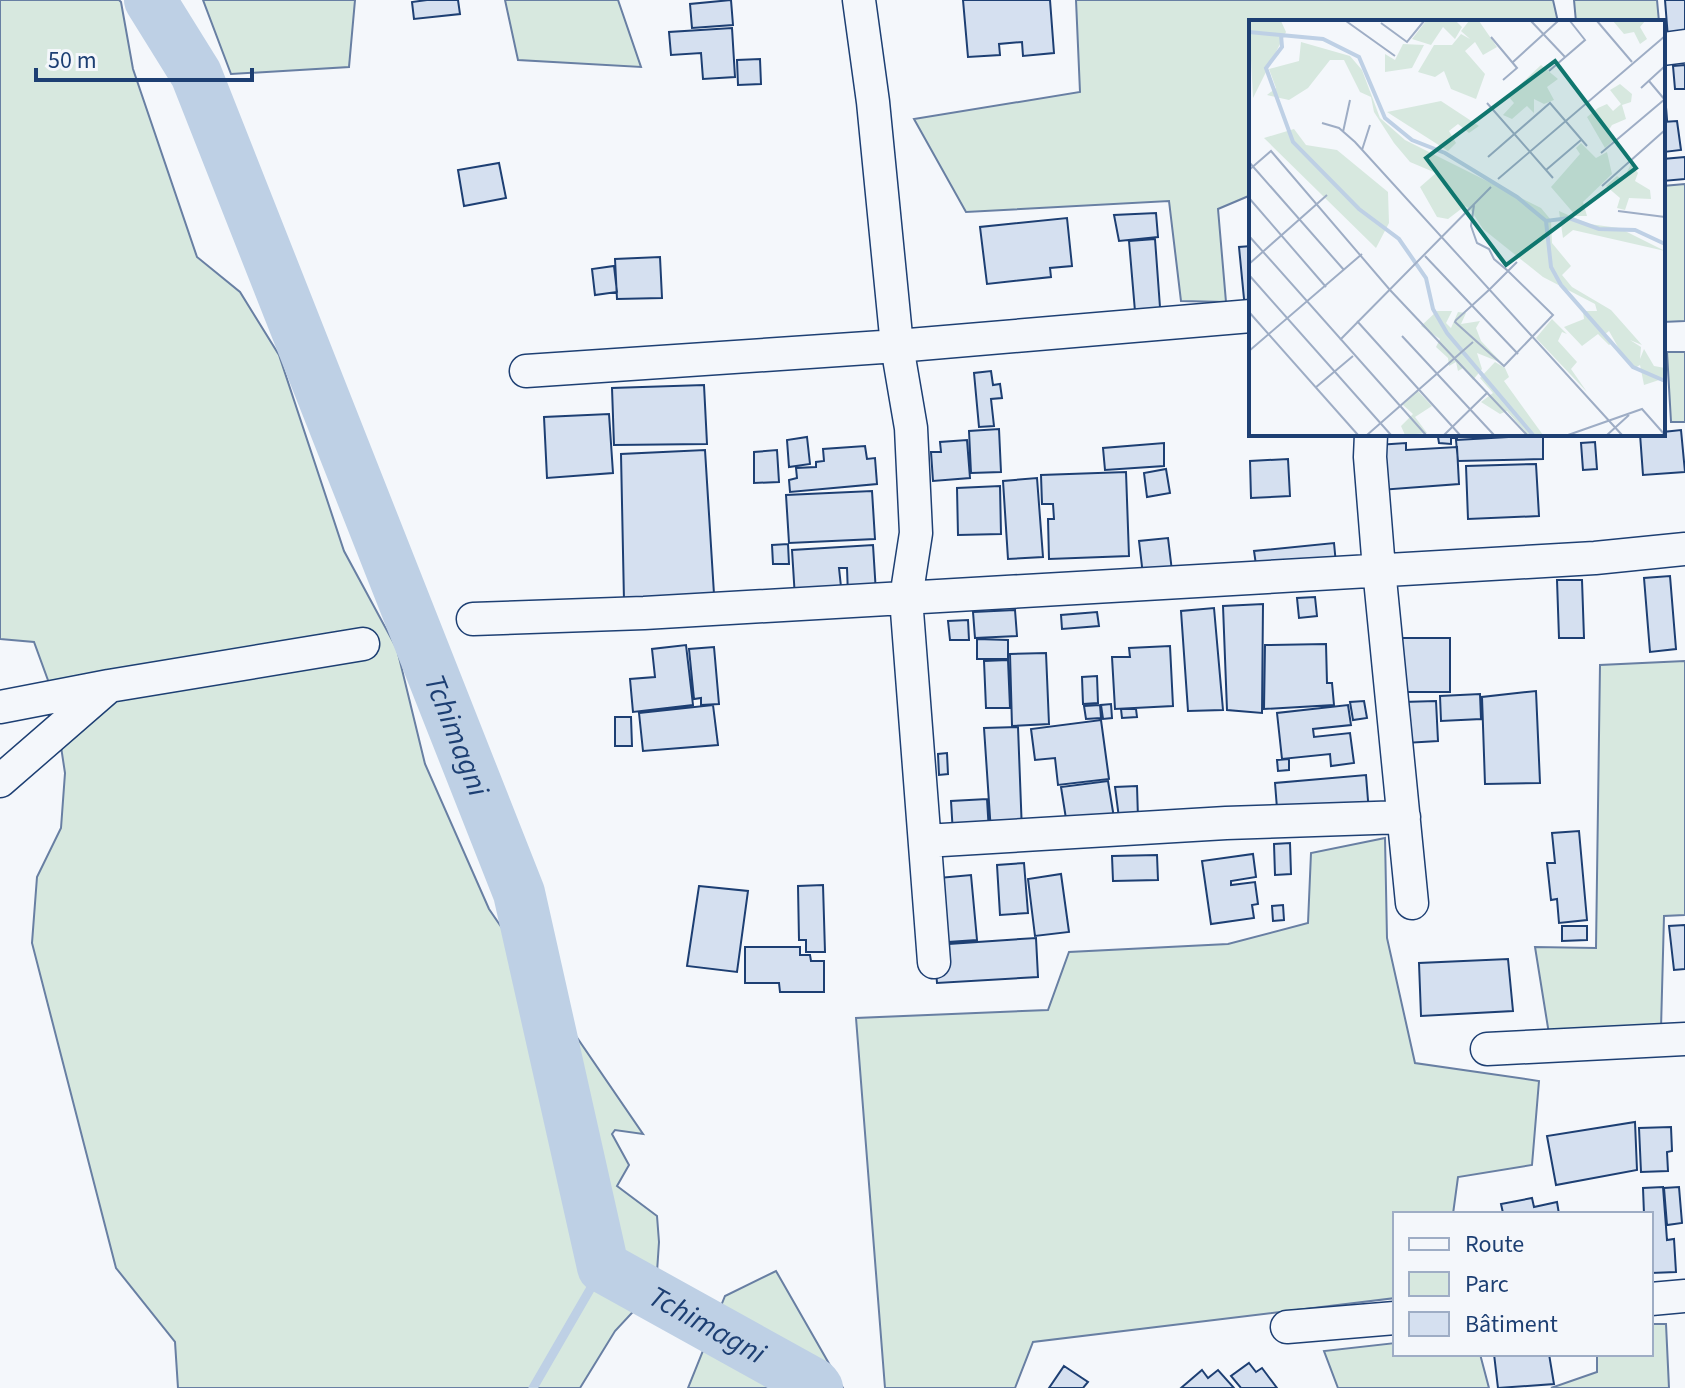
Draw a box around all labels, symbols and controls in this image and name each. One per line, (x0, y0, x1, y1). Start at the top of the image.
inset map (1249, 20, 1665, 436)
scale bar (36, 32, 252, 82)
text: 50 m (48, 43, 97, 78)
water label: Tchimagni (413, 668, 500, 804)
legend (1393, 1212, 1653, 1356)
text: Route (1465, 1227, 1524, 1262)
text: Parc (1465, 1267, 1509, 1302)
water label: Tchimagni (641, 1275, 774, 1375)
text: Bâtiment (1465, 1307, 1558, 1342)

